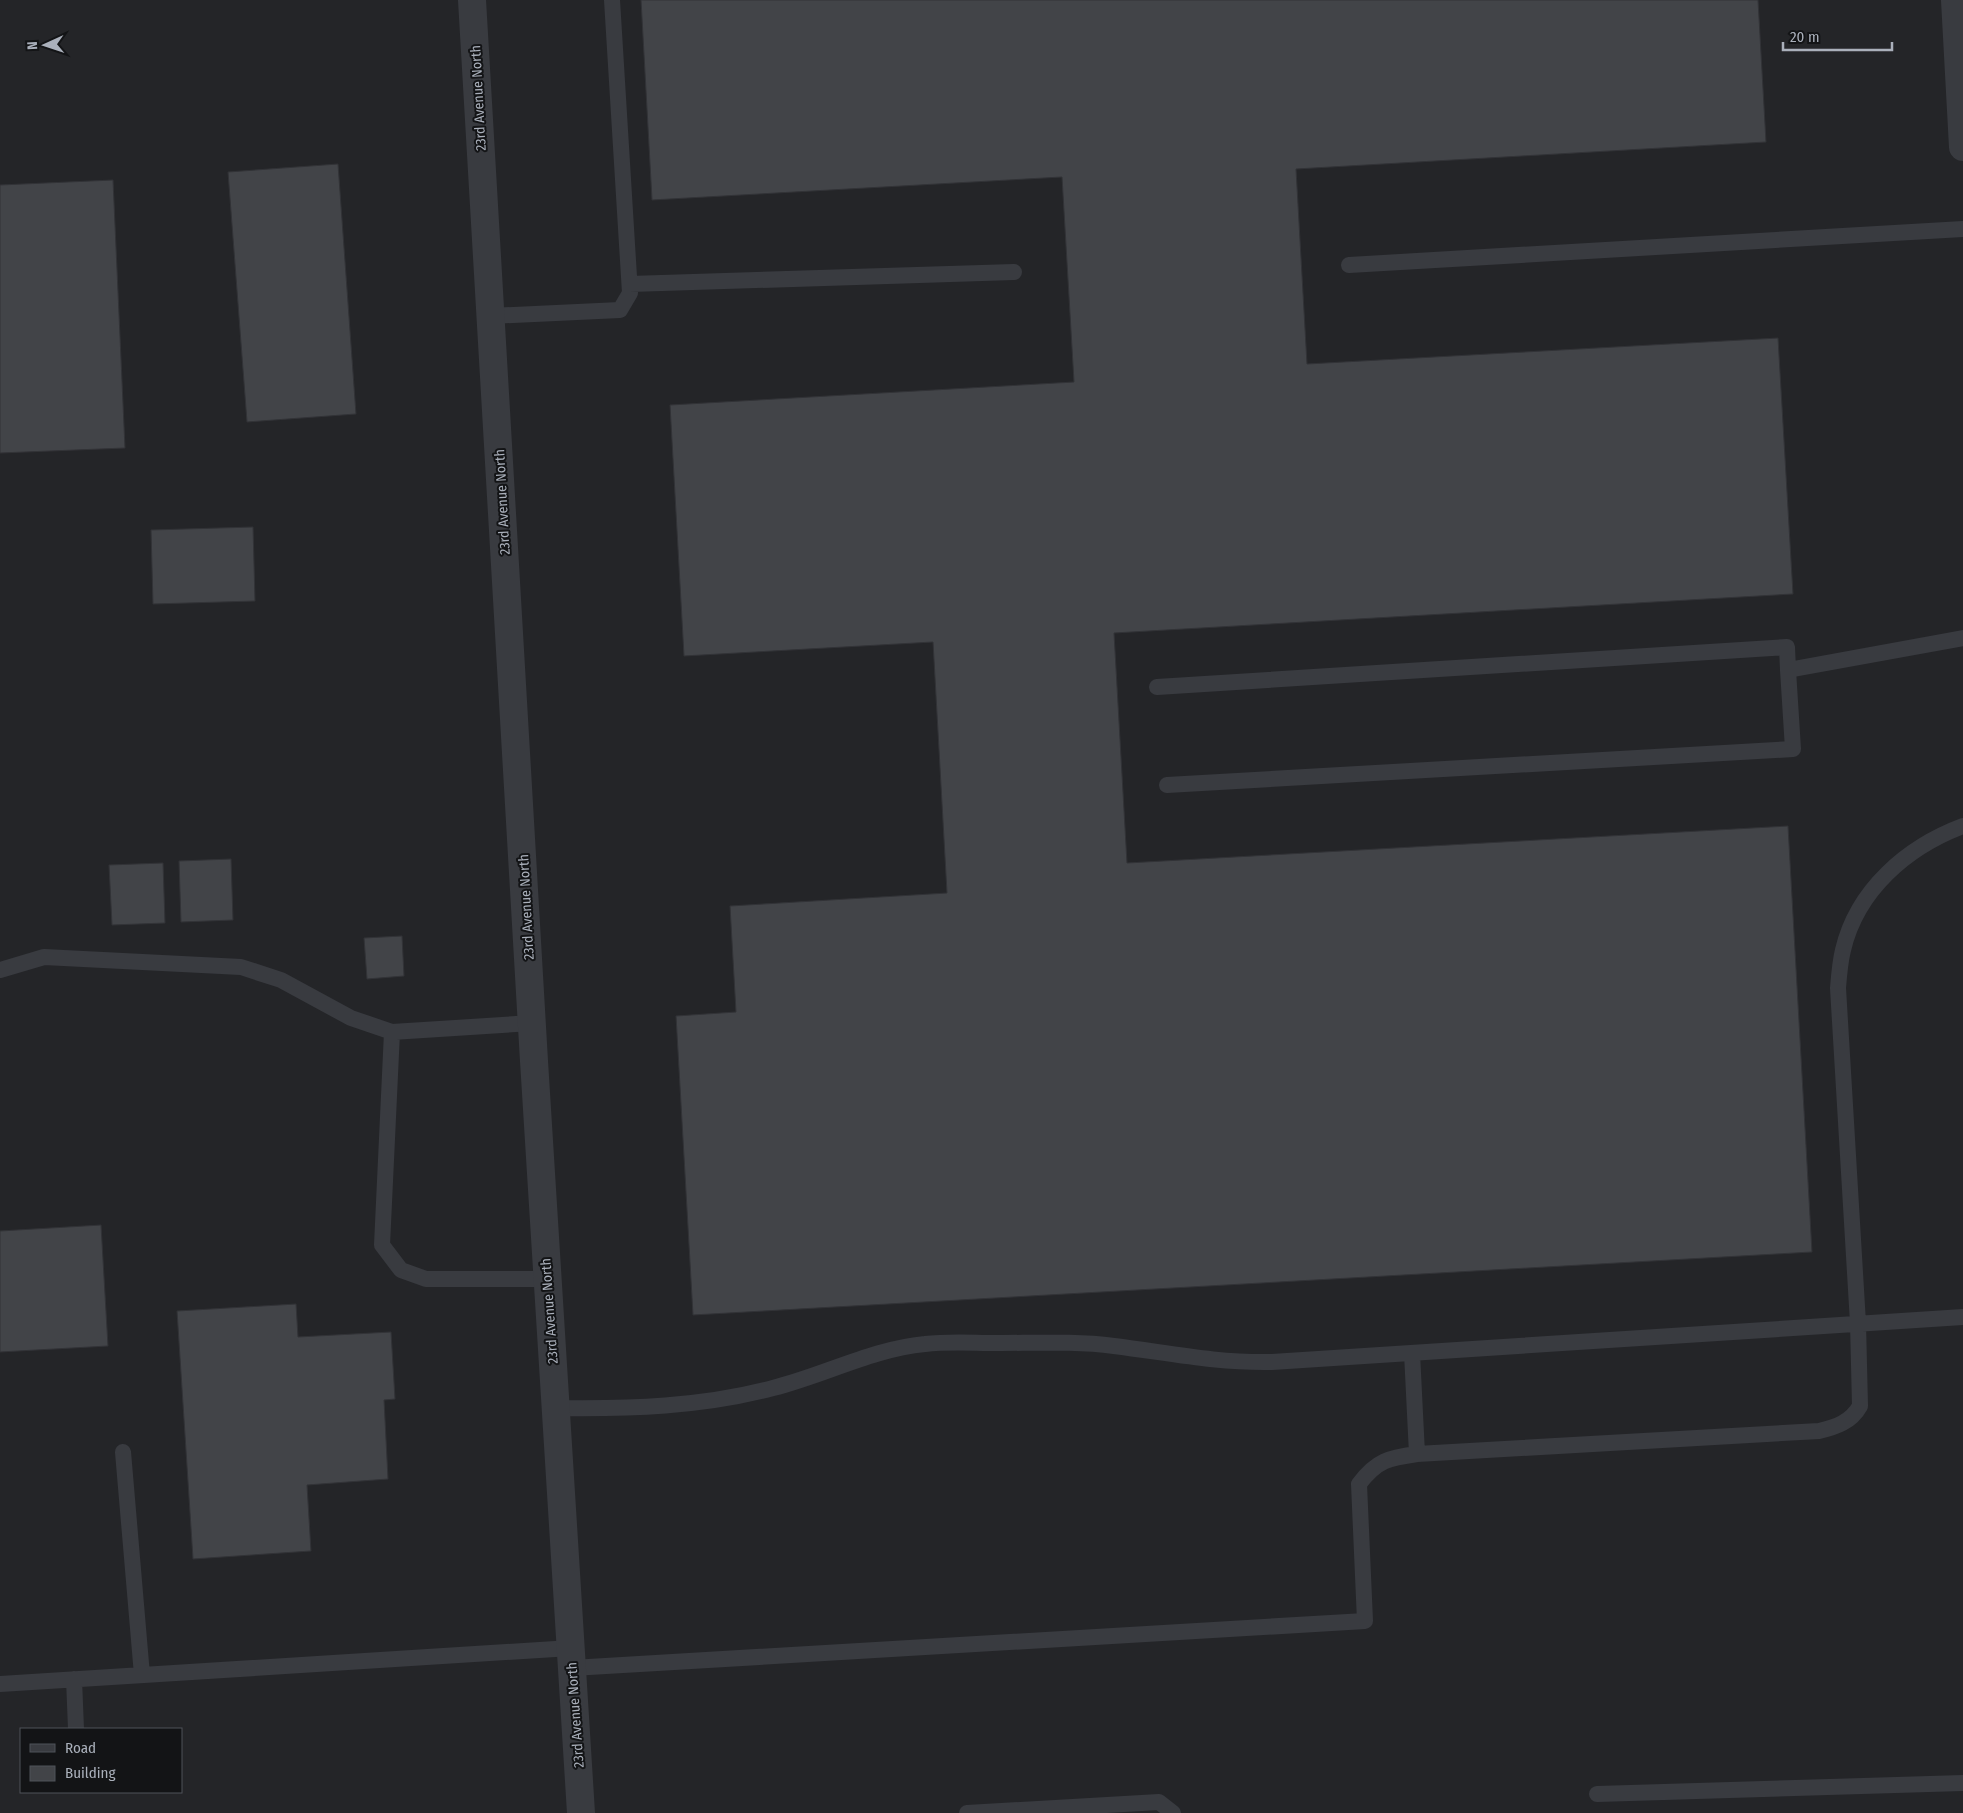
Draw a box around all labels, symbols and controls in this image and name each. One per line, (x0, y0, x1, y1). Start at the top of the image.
north arrow (20, 20, 70, 70)
scale bar (1783, 20, 1892, 52)
text: 20 m (1790, 28, 1820, 46)
text: N (24, 41, 41, 50)
street label: 23rd Avenue North (467, 45, 490, 151)
street label: 23rd Avenue North (491, 449, 514, 555)
street label: 23rd Avenue North (515, 854, 538, 960)
street label: 23rd Avenue North (537, 1258, 562, 1364)
street label: 23rd Avenue North (563, 1662, 588, 1768)
legend (20, 1728, 182, 1793)
text: Road (65, 1739, 96, 1757)
text: Building (65, 1764, 116, 1782)

